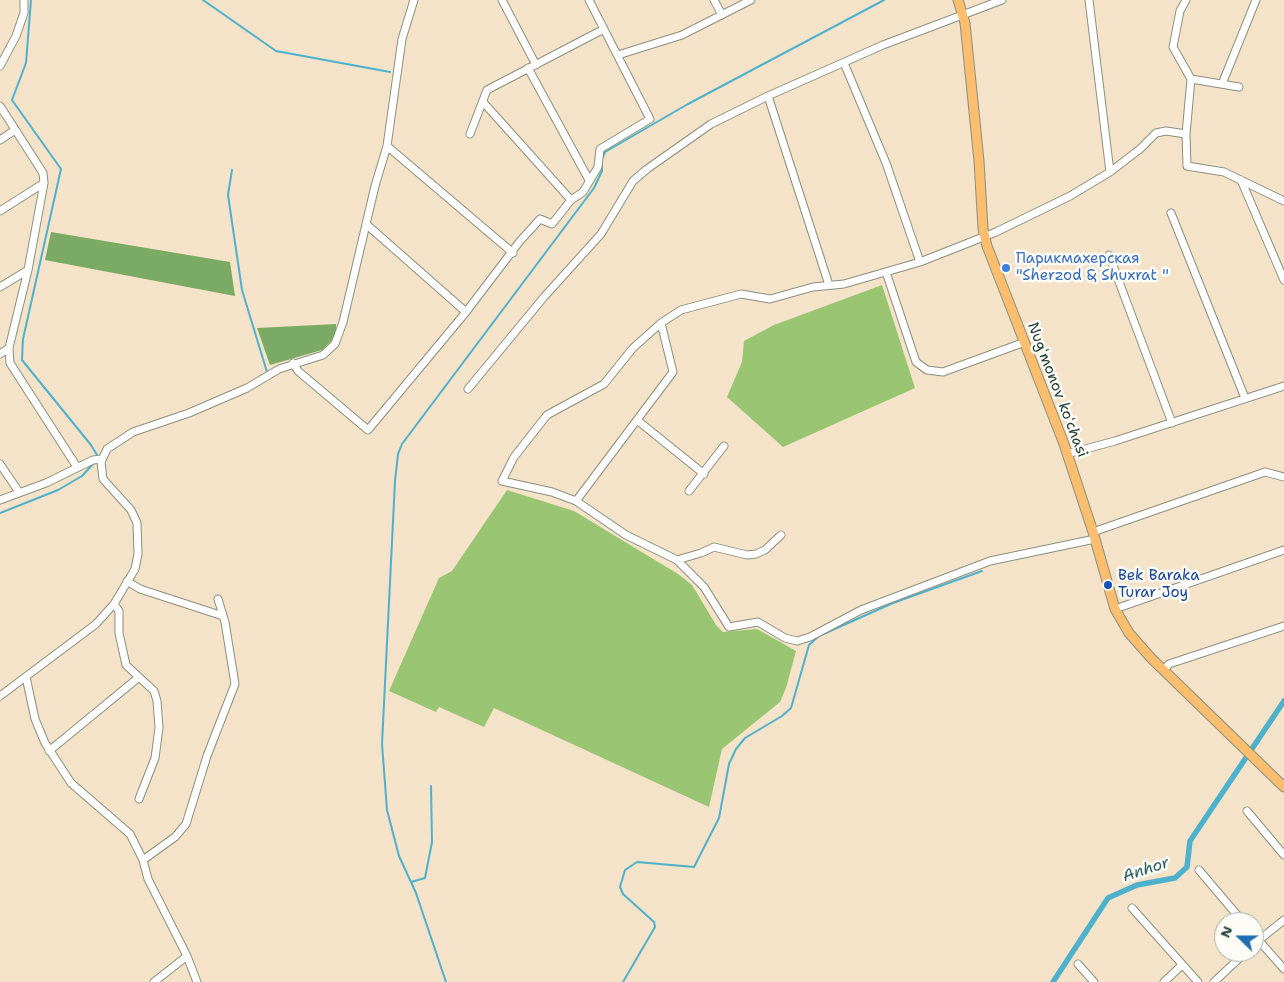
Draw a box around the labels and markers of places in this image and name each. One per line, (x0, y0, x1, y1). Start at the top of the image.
place label: Парикмахерская "Sherzod & Shuxrat " (1016, 250, 1169, 285)
marker: Парикмахерская "Sherzod & Shuxrat " (1000, 262, 1012, 274)
place label: Bek Baraka Turar Joy (1118, 567, 1200, 602)
marker: Bek Baraka Turar Joy (1102, 579, 1114, 591)

